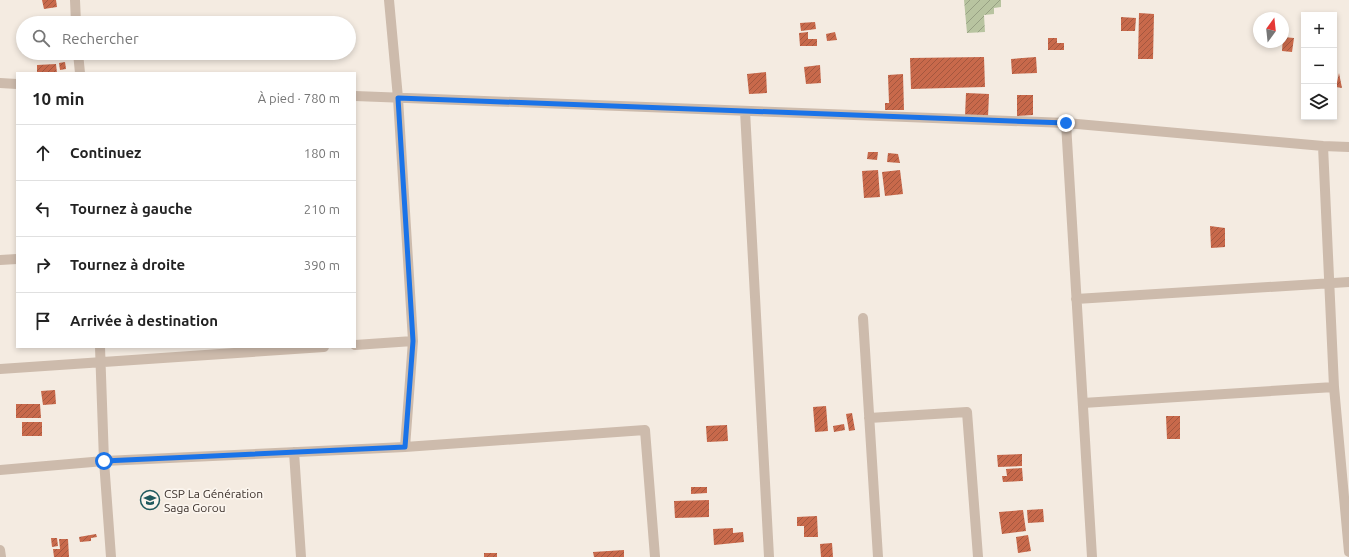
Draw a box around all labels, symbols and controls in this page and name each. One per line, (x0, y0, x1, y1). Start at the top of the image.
north arrow (1253, 12, 1289, 48)
map controls (1301, 12, 1337, 120)
button: + (1301, 12, 1337, 48)
search box (16, 16, 356, 60)
icon: search (30, 27, 52, 49)
text: Rechercher (62, 30, 139, 47)
button: − (1301, 48, 1337, 84)
button: layers (1301, 84, 1337, 120)
text: 10 min (32, 89, 85, 108)
text: À pied · 780 m (258, 91, 340, 105)
route end (1057, 114, 1075, 132)
icon: ahead (32, 142, 54, 164)
text: Continuez (70, 144, 141, 161)
text: 180 m (304, 146, 340, 160)
icon: left (32, 198, 54, 220)
text: Tournez à gauche (70, 200, 193, 217)
text: 210 m (304, 202, 340, 216)
icon: right (32, 254, 54, 276)
text: Tournez à droite (70, 256, 185, 273)
text: 390 m (304, 258, 340, 272)
icon: arrive (32, 310, 54, 332)
text: Arrivée à destination (70, 312, 218, 329)
route start (95, 452, 113, 470)
place label: CSP La Génération Saga Gorou (164, 487, 263, 514)
school or university icon: CSP La Génération Saga Gorou (139, 489, 161, 511)

